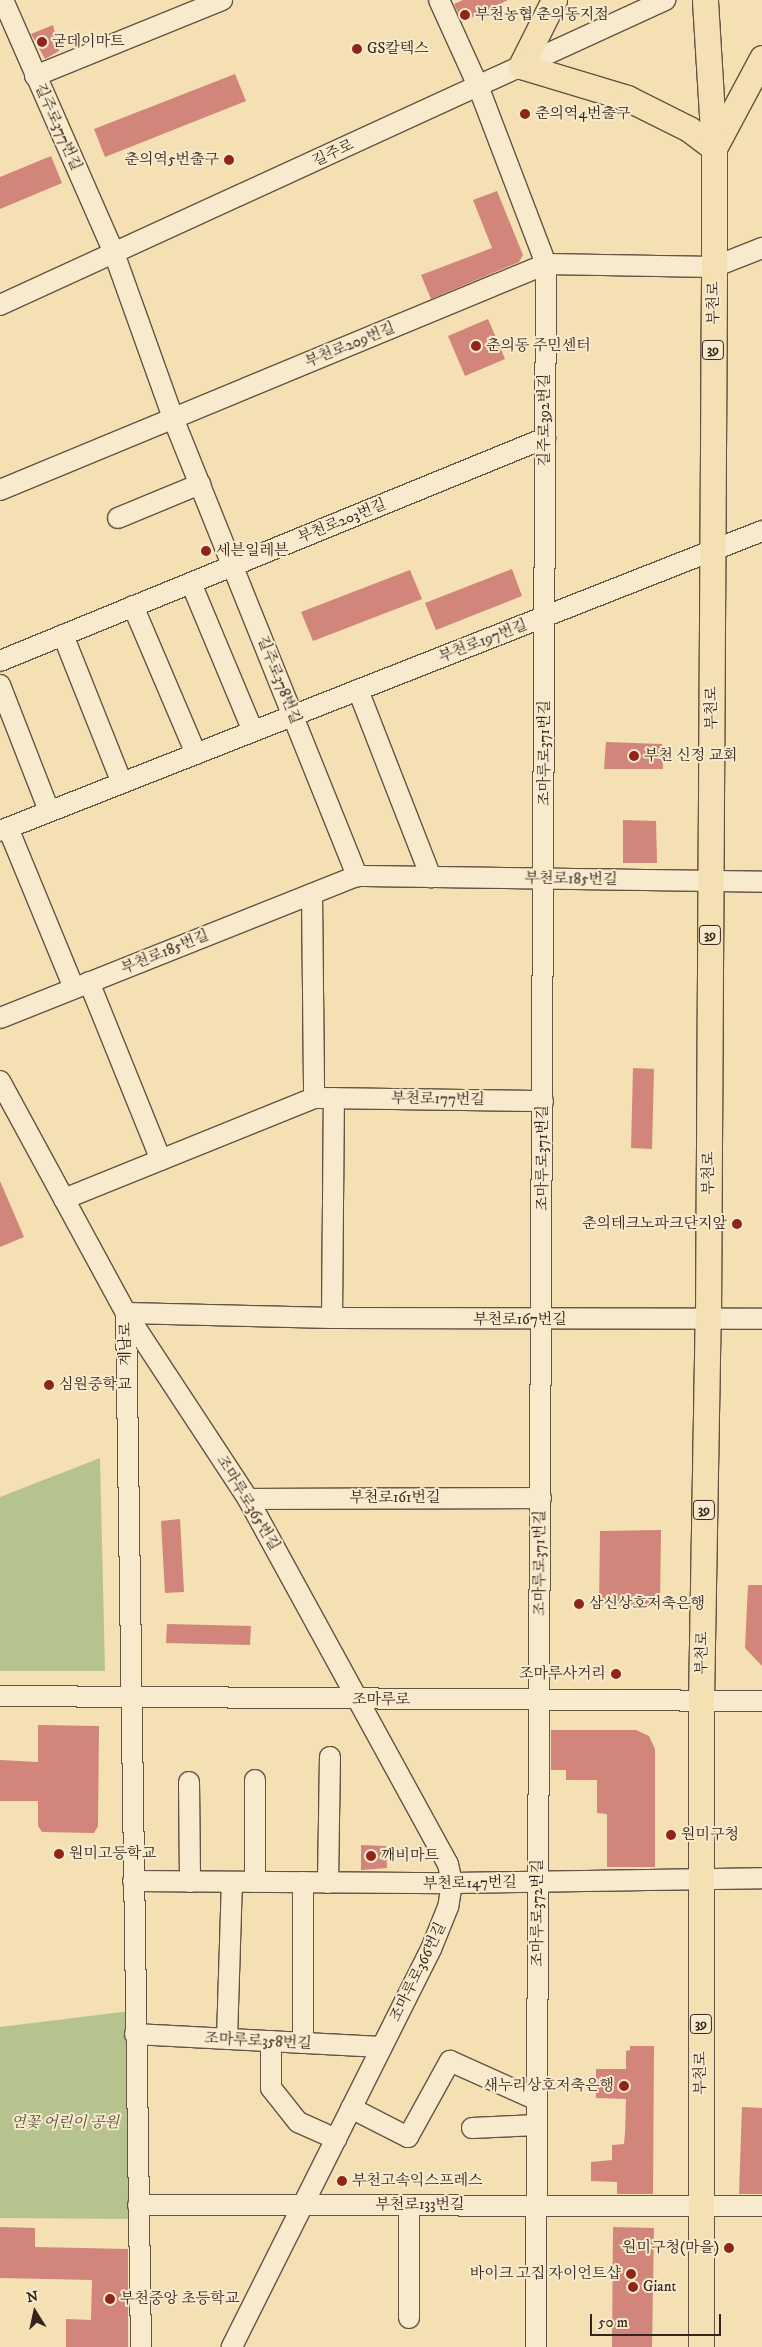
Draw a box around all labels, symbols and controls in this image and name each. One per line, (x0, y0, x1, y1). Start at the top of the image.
place label: 부천농협 춘의동지점 (475, 6, 609, 24)
marker: 부천농협 춘의동지점 (459, 9, 471, 21)
place label: 굳데이마트 (52, 33, 124, 51)
marker: 굳데이마트 (36, 36, 48, 48)
place label: GS칼텍스 (367, 40, 429, 58)
marker: GS칼텍스 (351, 43, 363, 55)
street label: 길주로377번길 (31, 80, 85, 174)
place label: 춘의역4번출구 (535, 105, 631, 123)
marker: 춘의역4번출구 (519, 108, 531, 120)
street label: 길주로 (309, 136, 357, 170)
place label: 춘의역5번출구 (125, 151, 219, 169)
marker: 춘의역5번출구 (223, 154, 235, 166)
street label: 부천로 (705, 281, 723, 325)
street label: 부천로209번길 (302, 319, 398, 371)
place label: 춘의동 주민센터 (486, 337, 591, 355)
road number: 39 (702, 338, 724, 362)
marker: 춘의동 주민센터 (470, 340, 482, 352)
street label: 길주로392번길 (536, 374, 554, 466)
street label: 부천로203번길 (295, 495, 389, 547)
place label: 세븐일레븐 (216, 542, 288, 560)
marker: 세븐일레븐 (200, 545, 212, 557)
street label: 부천로197번길 (436, 616, 530, 666)
street label: 길주로378번길 (253, 633, 305, 727)
street label: 부천로 (703, 686, 721, 730)
street label: 조마루로371번길 (536, 700, 554, 806)
place label: 부천 신정 교회 (644, 747, 737, 765)
marker: 부천 신정 교회 (628, 750, 640, 762)
street label: 부천로185번길 (524, 869, 618, 889)
road number: 39 (699, 924, 721, 946)
street label: 부천로185번길 (119, 926, 211, 978)
street label: 부천로177번길 (391, 1089, 485, 1109)
street label: 조마루로371번길 (534, 1105, 552, 1211)
street label: 부천로 (700, 1151, 718, 1195)
place label: 춘의테크노파크단지앞 (582, 1215, 727, 1233)
marker: 춘의테크노파크단지앞 (731, 1218, 743, 1230)
street label: 부천로167번길 (473, 1311, 567, 1329)
street label: 계남로 (117, 1322, 135, 1366)
place label: 심원중학교 (59, 1376, 131, 1394)
marker: 심원중학교 (43, 1379, 55, 1391)
street label: 조마루로365번길 (213, 1452, 283, 1554)
street label: 부천로161번길 (349, 1489, 441, 1507)
road number: 39 (693, 1498, 715, 1522)
street label: 조마루로371번길 (531, 1510, 549, 1616)
place label: 삼신상호저축은행 (589, 1595, 705, 1613)
marker: 삼신상호저축은행 (573, 1598, 585, 1610)
street label: 부천로 (693, 1631, 711, 1675)
place label: 조마루사거리 (519, 1665, 606, 1683)
marker: 조마루사거리 (610, 1668, 622, 1680)
street label: 조마루로 (352, 1691, 410, 1709)
place label: 원미구청 (681, 1826, 739, 1844)
marker: 원미구청 (665, 1829, 677, 1841)
place label: 원미고등학교 (69, 1845, 156, 1863)
place label: 깨비마트 (381, 1847, 439, 1865)
marker: 원미고등학교 (53, 1848, 65, 1860)
marker: 깨비마트 (365, 1850, 377, 1862)
street label: 조마루로372번길 (529, 1859, 547, 1967)
street label: 부천로147번길 (423, 1873, 517, 1893)
street label: 조마루로366번길 (386, 1919, 450, 2025)
road number: 39 (690, 2012, 712, 2036)
street label: 조마루로358번길 (204, 2029, 312, 2053)
street label: 부천로 (692, 2051, 710, 2095)
place label: 새누리상호저축은행 (484, 2077, 614, 2095)
marker: 새누리상호저축은행 (618, 2080, 630, 2092)
park label: 연꽃 어린이 공원 (11, 2114, 119, 2132)
place label: 부천고속익스프레스 (352, 2172, 482, 2190)
marker: 부천고속익스프레스 (336, 2175, 348, 2187)
street label: 부천로133번길 (375, 2196, 465, 2214)
place label: 원미구청(마을) (622, 2239, 719, 2257)
marker: 원미구청(마을) (723, 2242, 735, 2254)
place label: 바이크 고집 자이언트샵 (470, 2265, 621, 2283)
marker: 바이크 고집 자이언트샵 (625, 2268, 637, 2280)
place label: Giant (643, 2278, 676, 2296)
marker: Giant (627, 2281, 639, 2293)
north arrow (10, 2287, 60, 2337)
text: N (25, 2287, 40, 2307)
place label: 부천중앙 초등학교 (120, 2290, 239, 2308)
marker: 부천중앙 초등학교 (104, 2293, 116, 2305)
scale bar (592, 2304, 723, 2336)
text: 50 m (598, 2313, 628, 2332)

